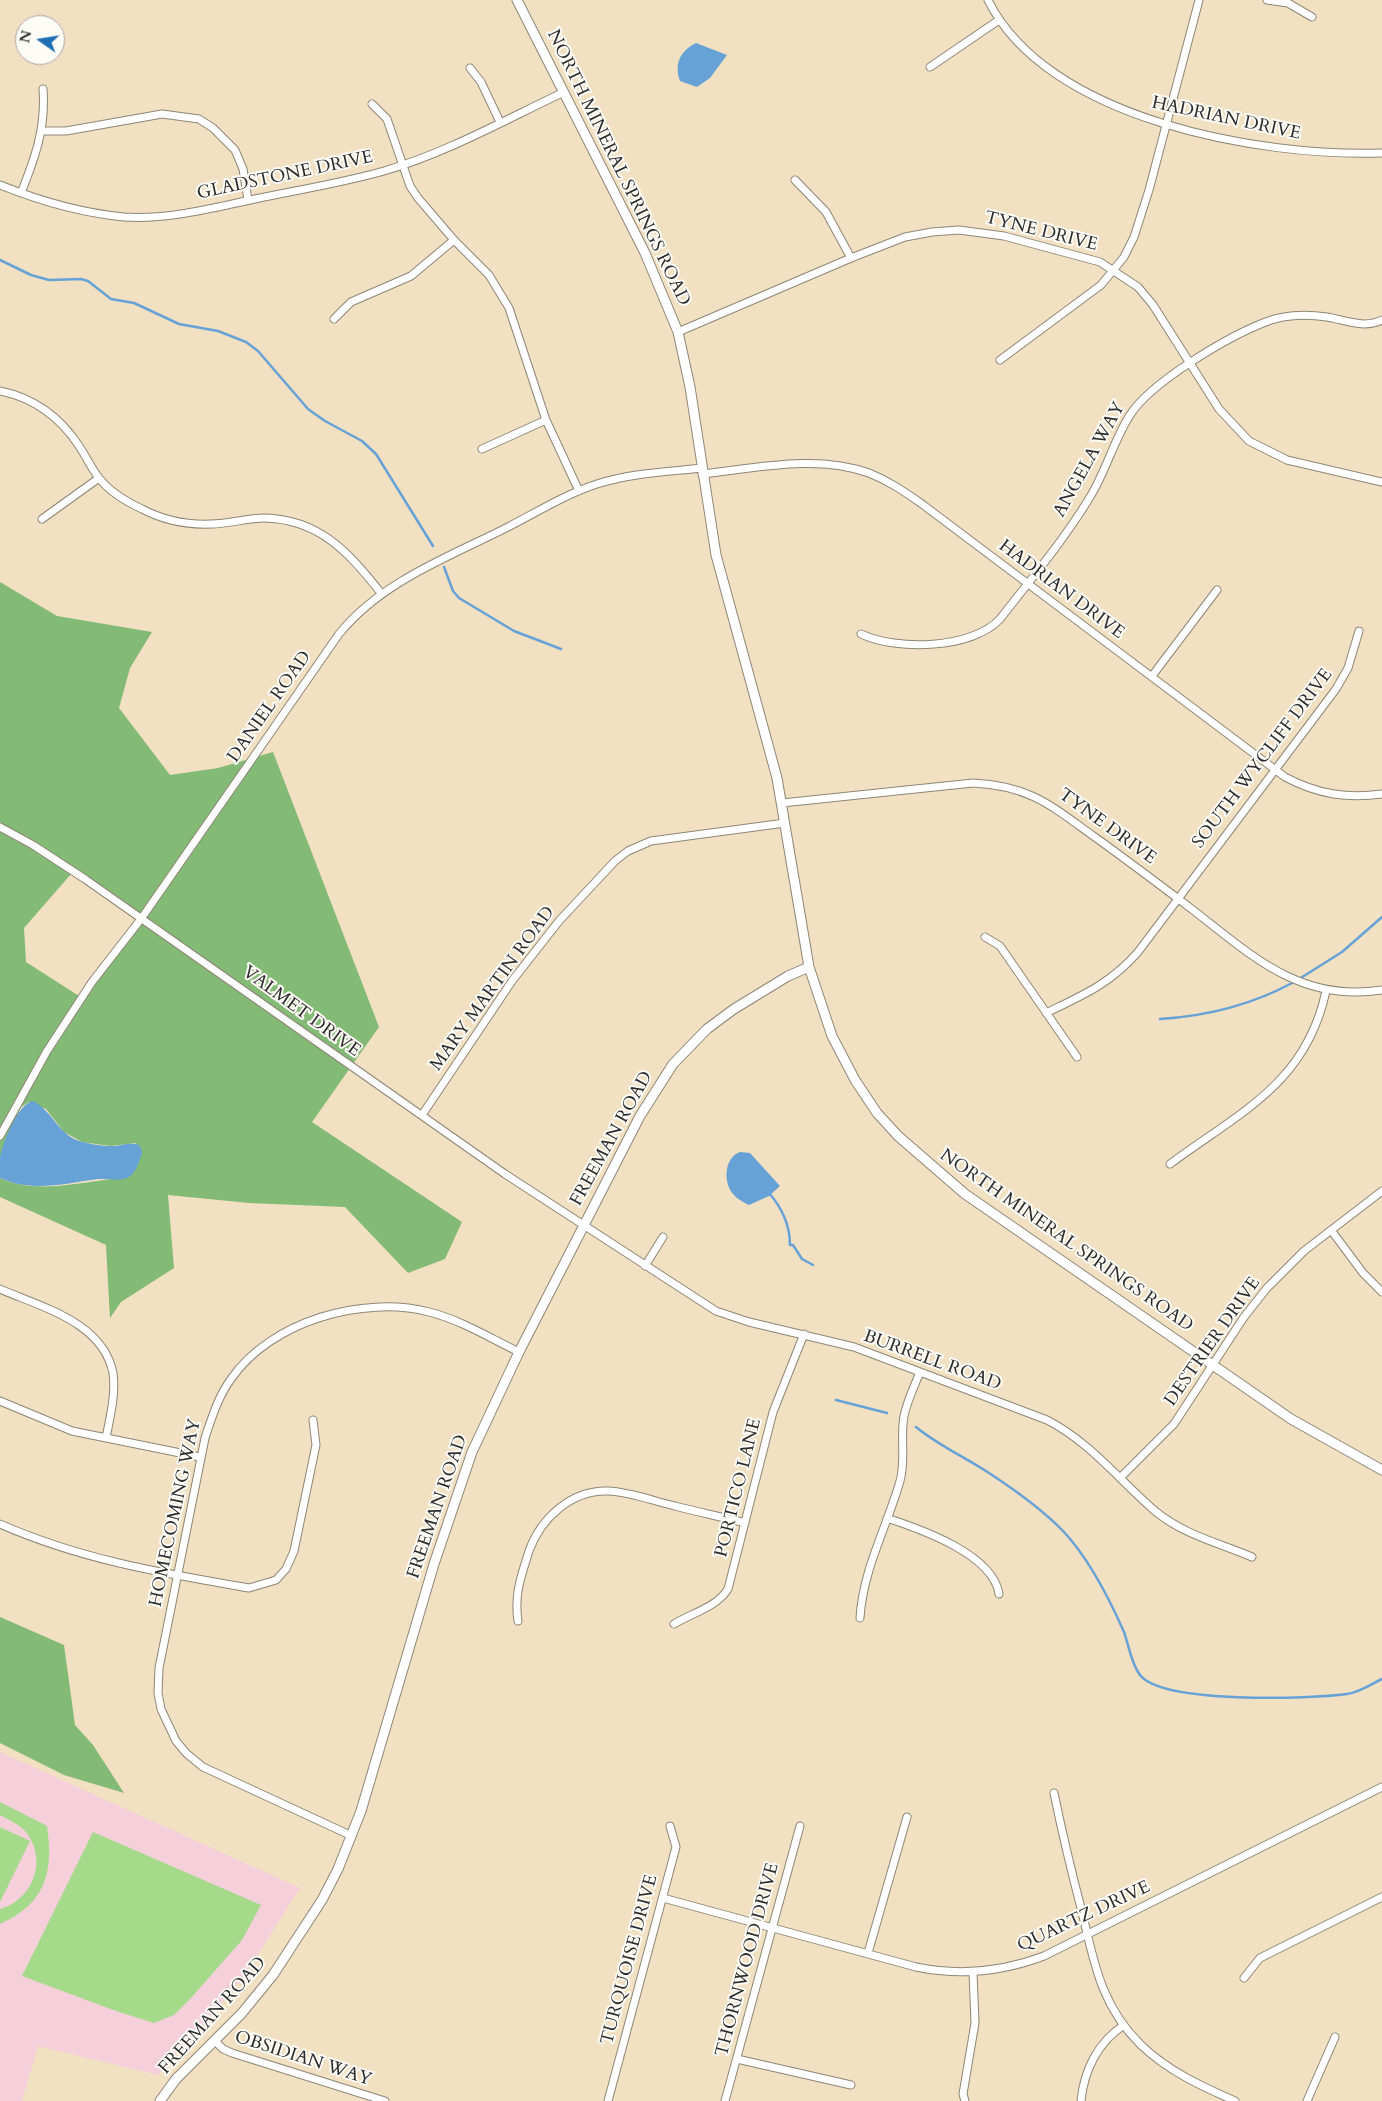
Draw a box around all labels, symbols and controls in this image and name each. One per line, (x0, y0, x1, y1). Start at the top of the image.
north arrow (15, 15, 65, 65)
street label: NORTH MINERAL SPRINGS ROAD (542, 27, 694, 309)
text: N (15, 29, 36, 45)
street label: HADRIAN DRIVE (1150, 93, 1302, 145)
street label: GLADSTONE DRIVE (195, 147, 375, 205)
street label: TYNE DRIVE (982, 208, 1100, 256)
street label: ANGELA WAY (1049, 399, 1131, 521)
street label: HADRIAN DRIVE (994, 536, 1128, 644)
street label: DANIEL ROAD (224, 647, 316, 767)
street label: SOUTH WYCLIFF DRIVE (1188, 665, 1338, 853)
street label: TYNE DRIVE (1054, 784, 1160, 870)
street label: MARY MARTIN ROAD (426, 903, 560, 1075)
street label: VALMET DRIVE (238, 962, 364, 1062)
street label: FREEMAN ROAD (566, 1068, 658, 1210)
street label: NORTH MINERAL SPRINGS ROAD (935, 1145, 1197, 1337)
street label: DESTRIER DRIVE (1160, 1273, 1266, 1411)
street label: BURRELL ROAD (860, 1326, 1004, 1396)
street label: PORTICO LANE (711, 1416, 767, 1560)
street label: HOMECOMING WAY (146, 1417, 206, 1609)
street label: FREEMAN ROAD (403, 1432, 473, 1582)
street label: THORNWOOD DRIVE (712, 1861, 784, 2059)
street label: TURQUOISE DRIVE (597, 1873, 663, 2047)
street label: QUARTZ DRIVE (1014, 1877, 1154, 1957)
street label: FREEMAN ROAD (155, 1953, 271, 2079)
street label: OBSIDIAN WAY (232, 2027, 374, 2091)

